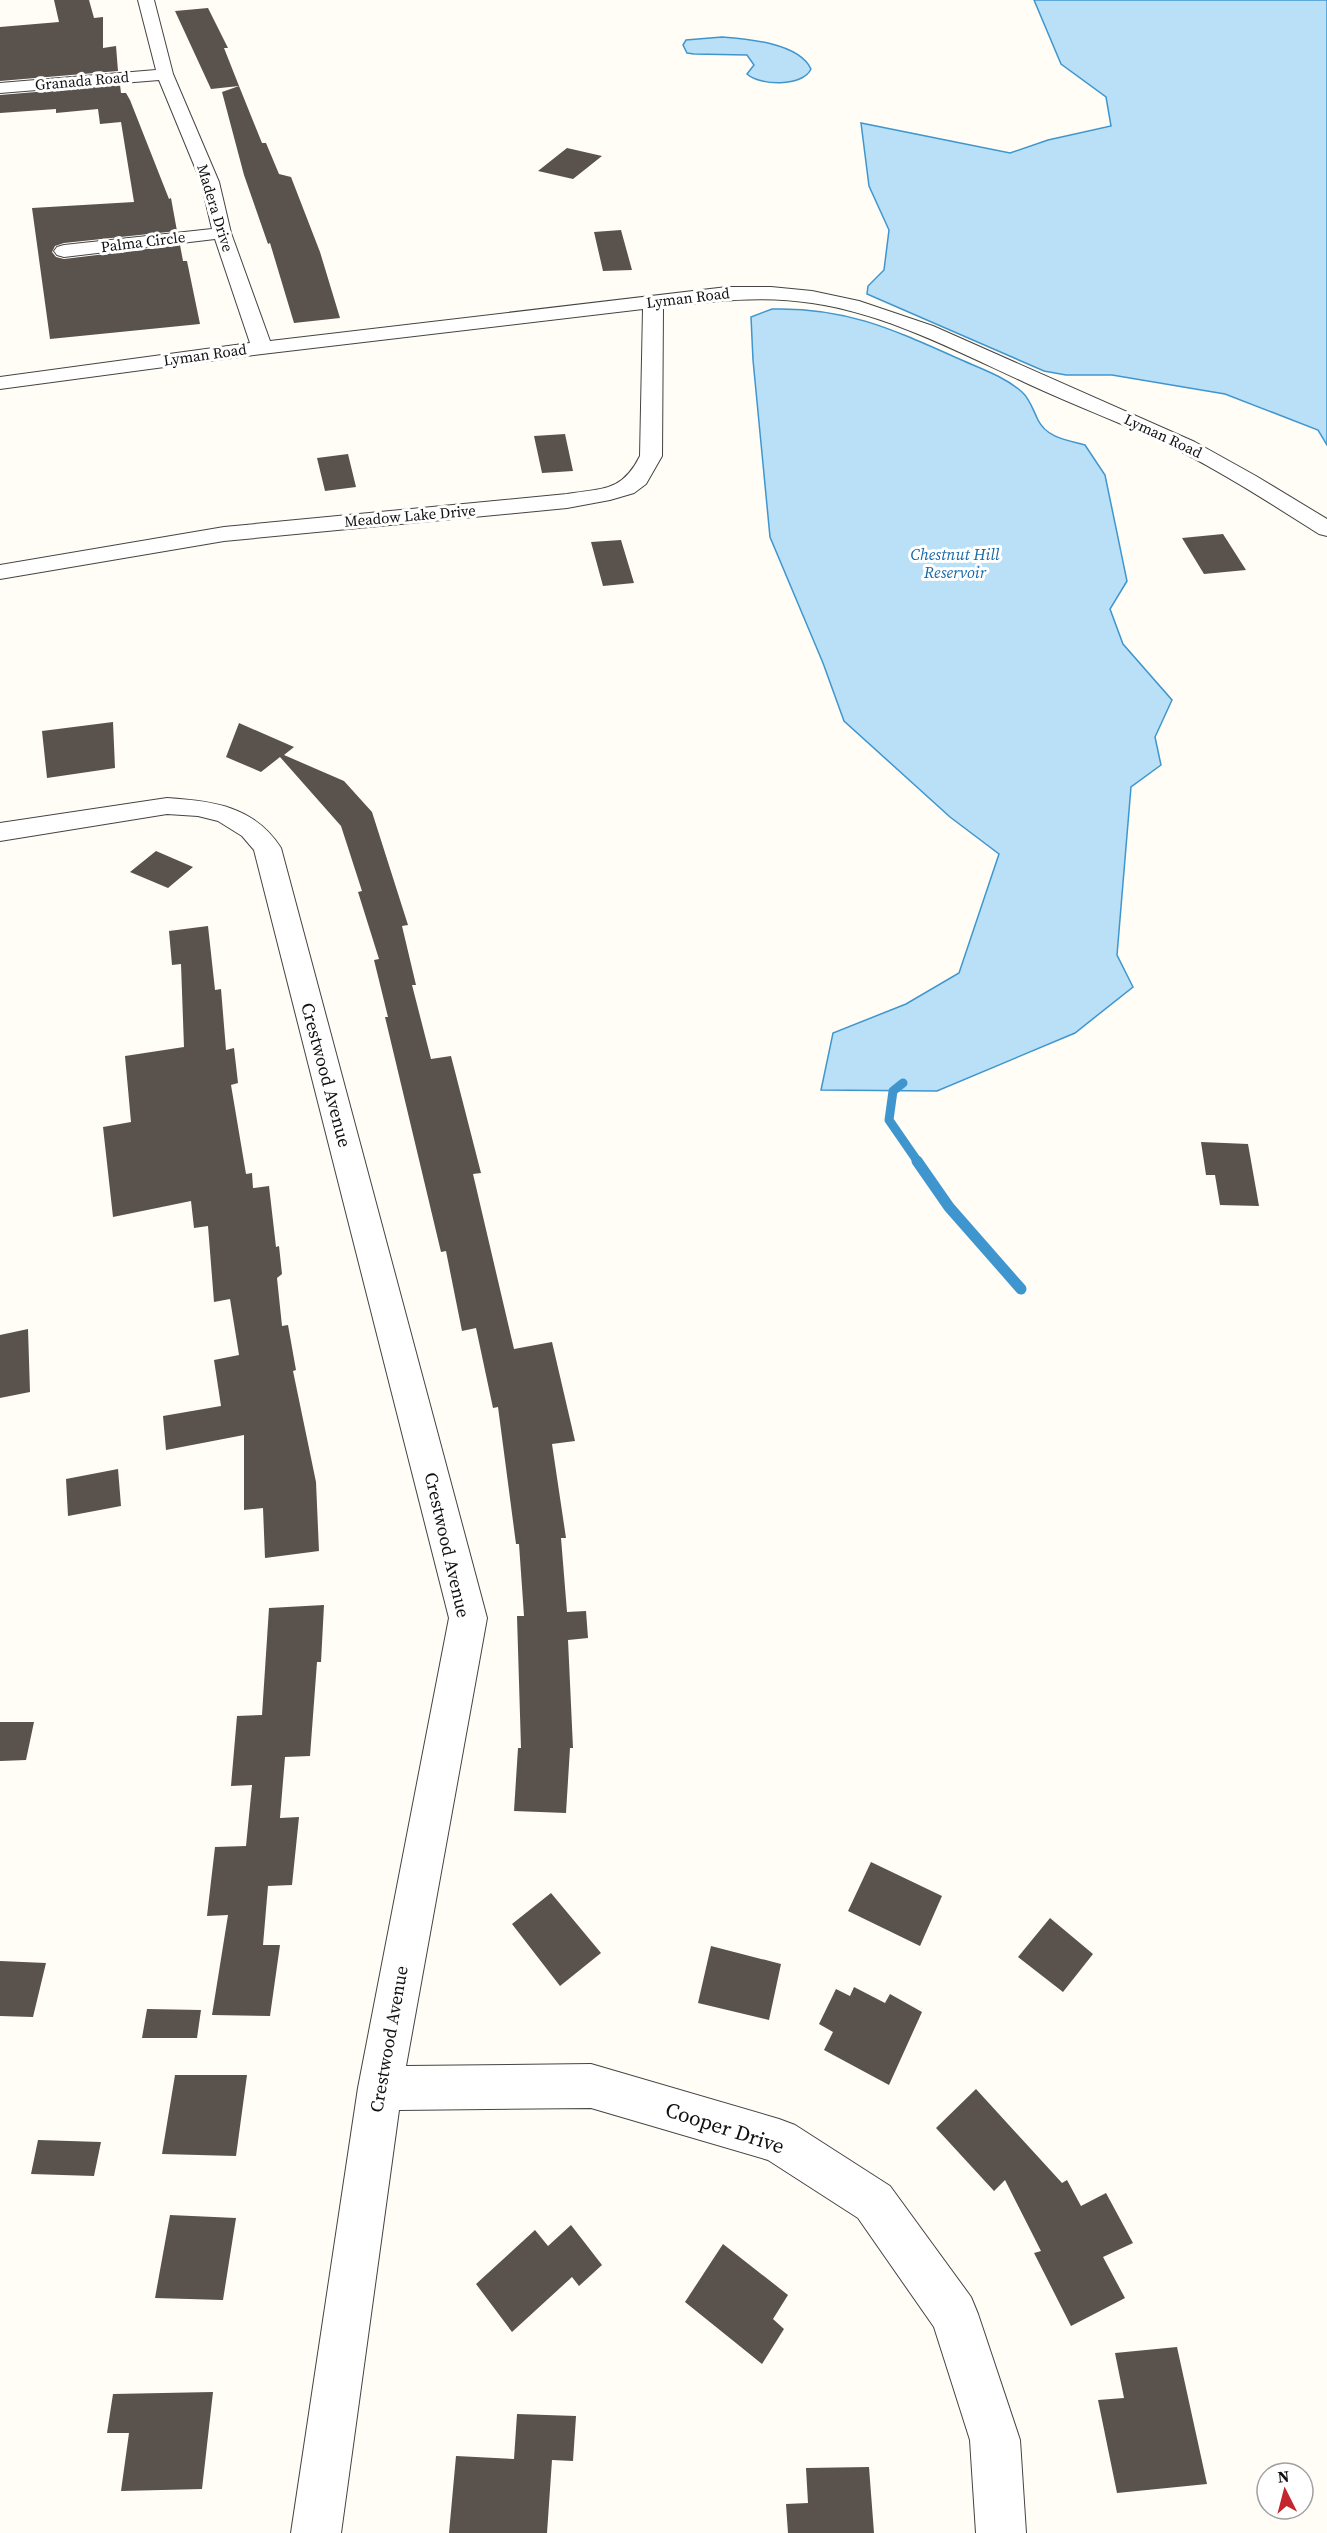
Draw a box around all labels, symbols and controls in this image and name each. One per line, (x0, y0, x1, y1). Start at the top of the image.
street label: Granada Road (34, 66, 130, 95)
street label: Madera Drive (192, 162, 239, 255)
street label: Palma Circle (99, 226, 187, 257)
street label: Lyman Road (645, 282, 731, 313)
street label: Lyman Road (162, 338, 248, 371)
street label: Lyman Road (1121, 408, 1206, 463)
street label: Meadow Lake Drive (343, 499, 477, 532)
water label: Chestnut Hill Reservoir (911, 543, 1000, 583)
street label: Crestwood Avenue (295, 1000, 358, 1150)
street label: Crestwood Avenue (419, 1470, 476, 1620)
street label: Crestwood Avenue (363, 1964, 414, 2114)
street label: Cooper Drive (662, 2095, 788, 2160)
north arrow (1255, 2461, 1315, 2521)
text: N (1276, 2464, 1291, 2488)

